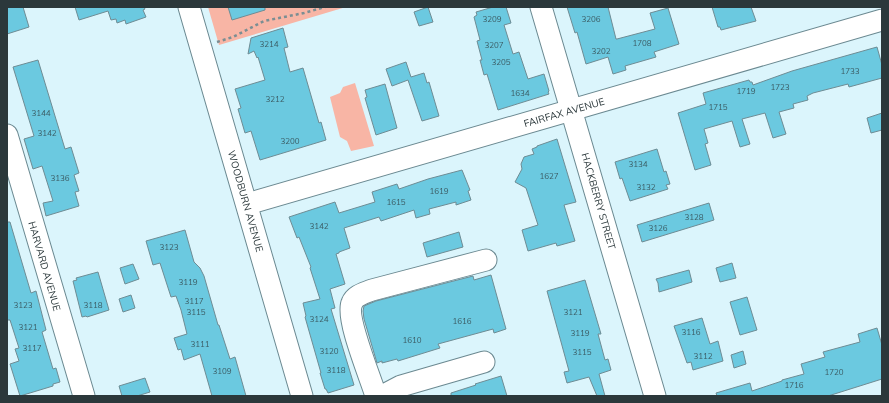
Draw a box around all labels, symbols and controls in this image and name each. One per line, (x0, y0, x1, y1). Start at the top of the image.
house number: 3209 (482, 14, 502, 24)
house number: 3206 (581, 14, 601, 24)
house number: 1708 (632, 38, 652, 48)
house number: 3214 (259, 39, 279, 49)
house number: 3207 (484, 40, 504, 50)
house number: 3202 (591, 46, 611, 56)
house number: 3205 (491, 57, 511, 67)
house number: 1733 (840, 66, 860, 76)
house number: 1723 (770, 82, 790, 92)
house number: 1719 (736, 86, 756, 96)
house number: 1634 (510, 88, 530, 98)
house number: 3212 (265, 94, 285, 104)
street label: FAIRFAX AVENUE (522, 95, 606, 130)
house number: 1715 (708, 102, 728, 112)
house number: 3144 (31, 108, 51, 118)
house number: 3142 (37, 128, 57, 138)
house number: 3200 (280, 136, 300, 146)
street label: WOODBURN AVENUE (225, 149, 266, 254)
street label: HACKBERRY STREET (579, 151, 619, 251)
house number: 3134 (628, 159, 648, 169)
house number: 1627 (539, 171, 559, 181)
house number: 3136 (50, 173, 70, 183)
house number: 3132 (636, 182, 656, 192)
house number: 1619 (429, 186, 449, 196)
house number: 1615 (386, 197, 406, 207)
house number: 3128 (684, 212, 704, 222)
street label: HARVARD AVENUE (25, 220, 64, 313)
house number: 3142 (309, 221, 329, 231)
house number: 3126 (648, 223, 668, 233)
house number: 3123 (159, 242, 179, 252)
house number: 3119 (178, 277, 198, 287)
house number: 3117 (184, 296, 204, 306)
house number: 3123 (13, 300, 33, 310)
house number: 3118 (83, 300, 103, 310)
house number: 3115 (186, 307, 206, 317)
house number: 3121 (563, 307, 583, 317)
house number: 3124 (309, 314, 329, 324)
house number: 1616 (452, 316, 472, 326)
house number: 3121 (18, 322, 38, 332)
house number: 3116 (681, 327, 701, 337)
house number: 3119 (570, 328, 590, 338)
house number: 1610 (402, 335, 422, 345)
house number: 3111 (190, 339, 210, 349)
house number: 3117 (22, 343, 42, 353)
house number: 3120 (319, 346, 339, 356)
house number: 3115 (572, 347, 592, 357)
house number: 3112 (693, 351, 713, 361)
house number: 3118 (326, 365, 346, 375)
house number: 3109 (212, 366, 232, 376)
house number: 1720 (824, 367, 844, 377)
house number: 1716 (784, 380, 804, 390)

